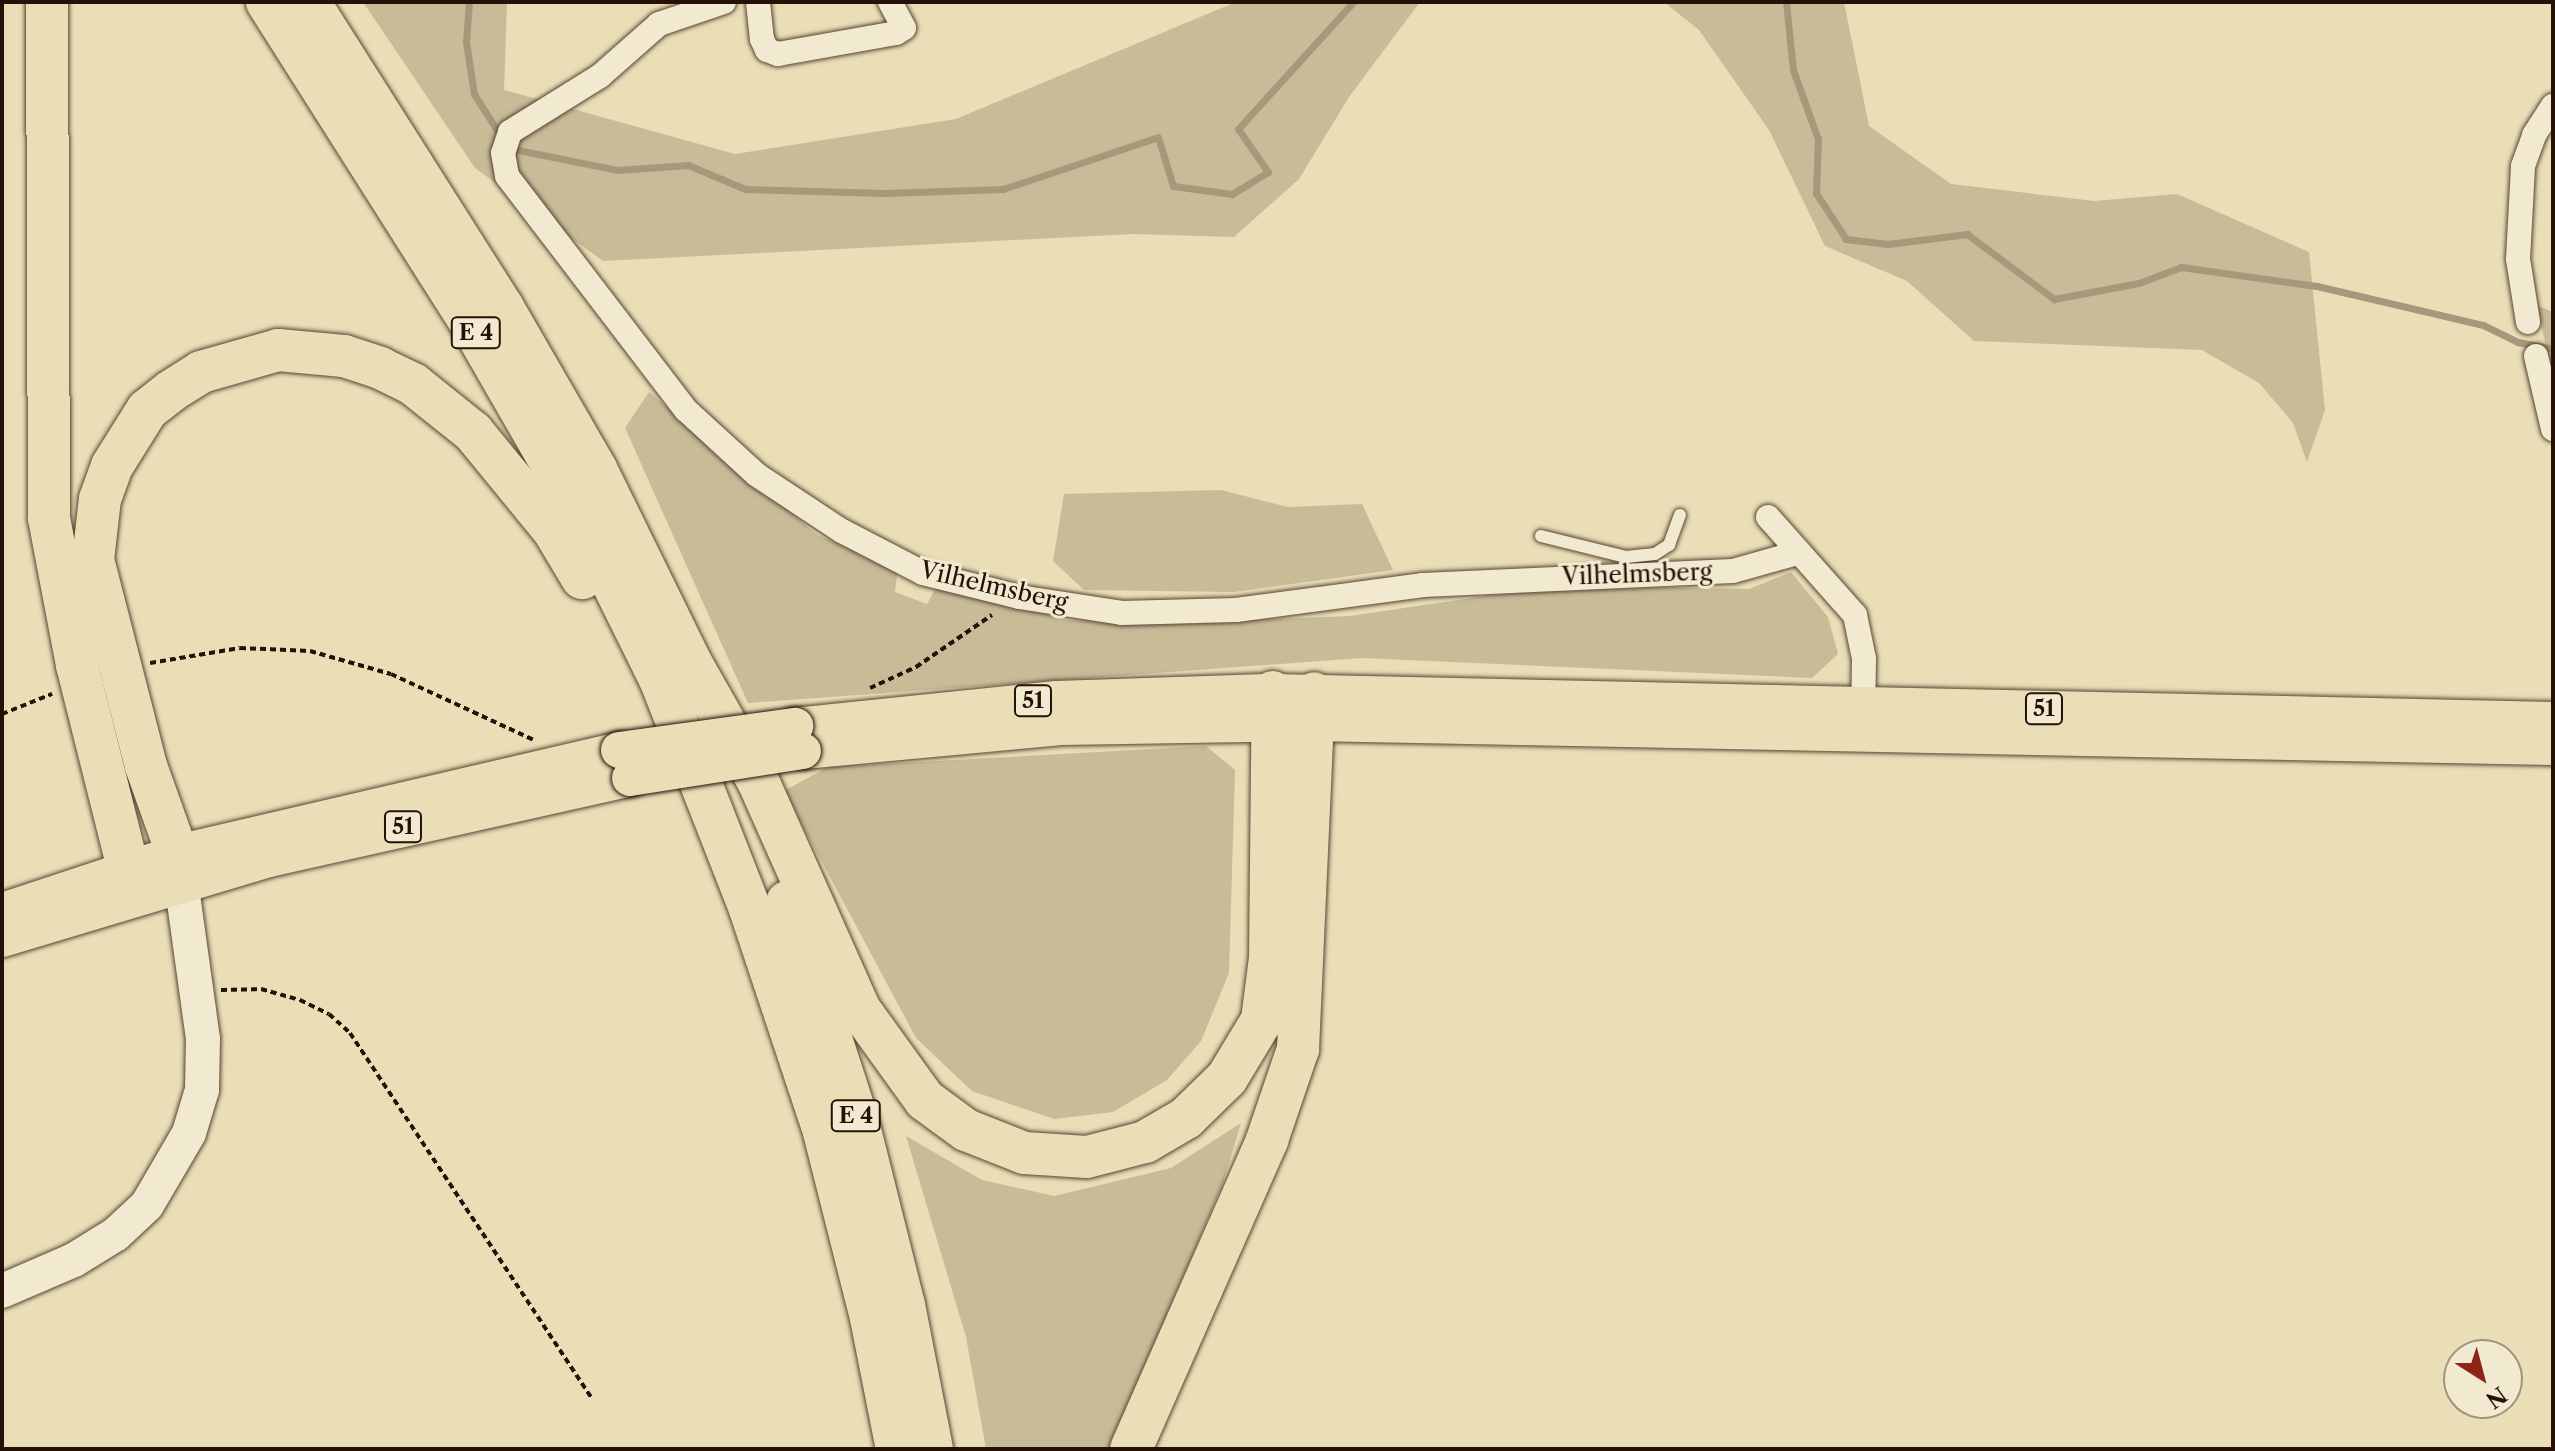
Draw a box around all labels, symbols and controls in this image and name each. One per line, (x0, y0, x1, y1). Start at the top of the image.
road number: E 4 (450, 315, 502, 351)
street label: Vilhelmsberg (917, 555, 1071, 617)
street label: Vilhelmsberg (1561, 557, 1713, 591)
road number: 51 (1013, 683, 1053, 719)
road number: 51 (2024, 691, 2064, 727)
road number: 51 (383, 809, 423, 845)
road number: E 4 (830, 1098, 882, 1134)
north arrow (2443, 1339, 2523, 1419)
text: N (2481, 1381, 2512, 1414)

